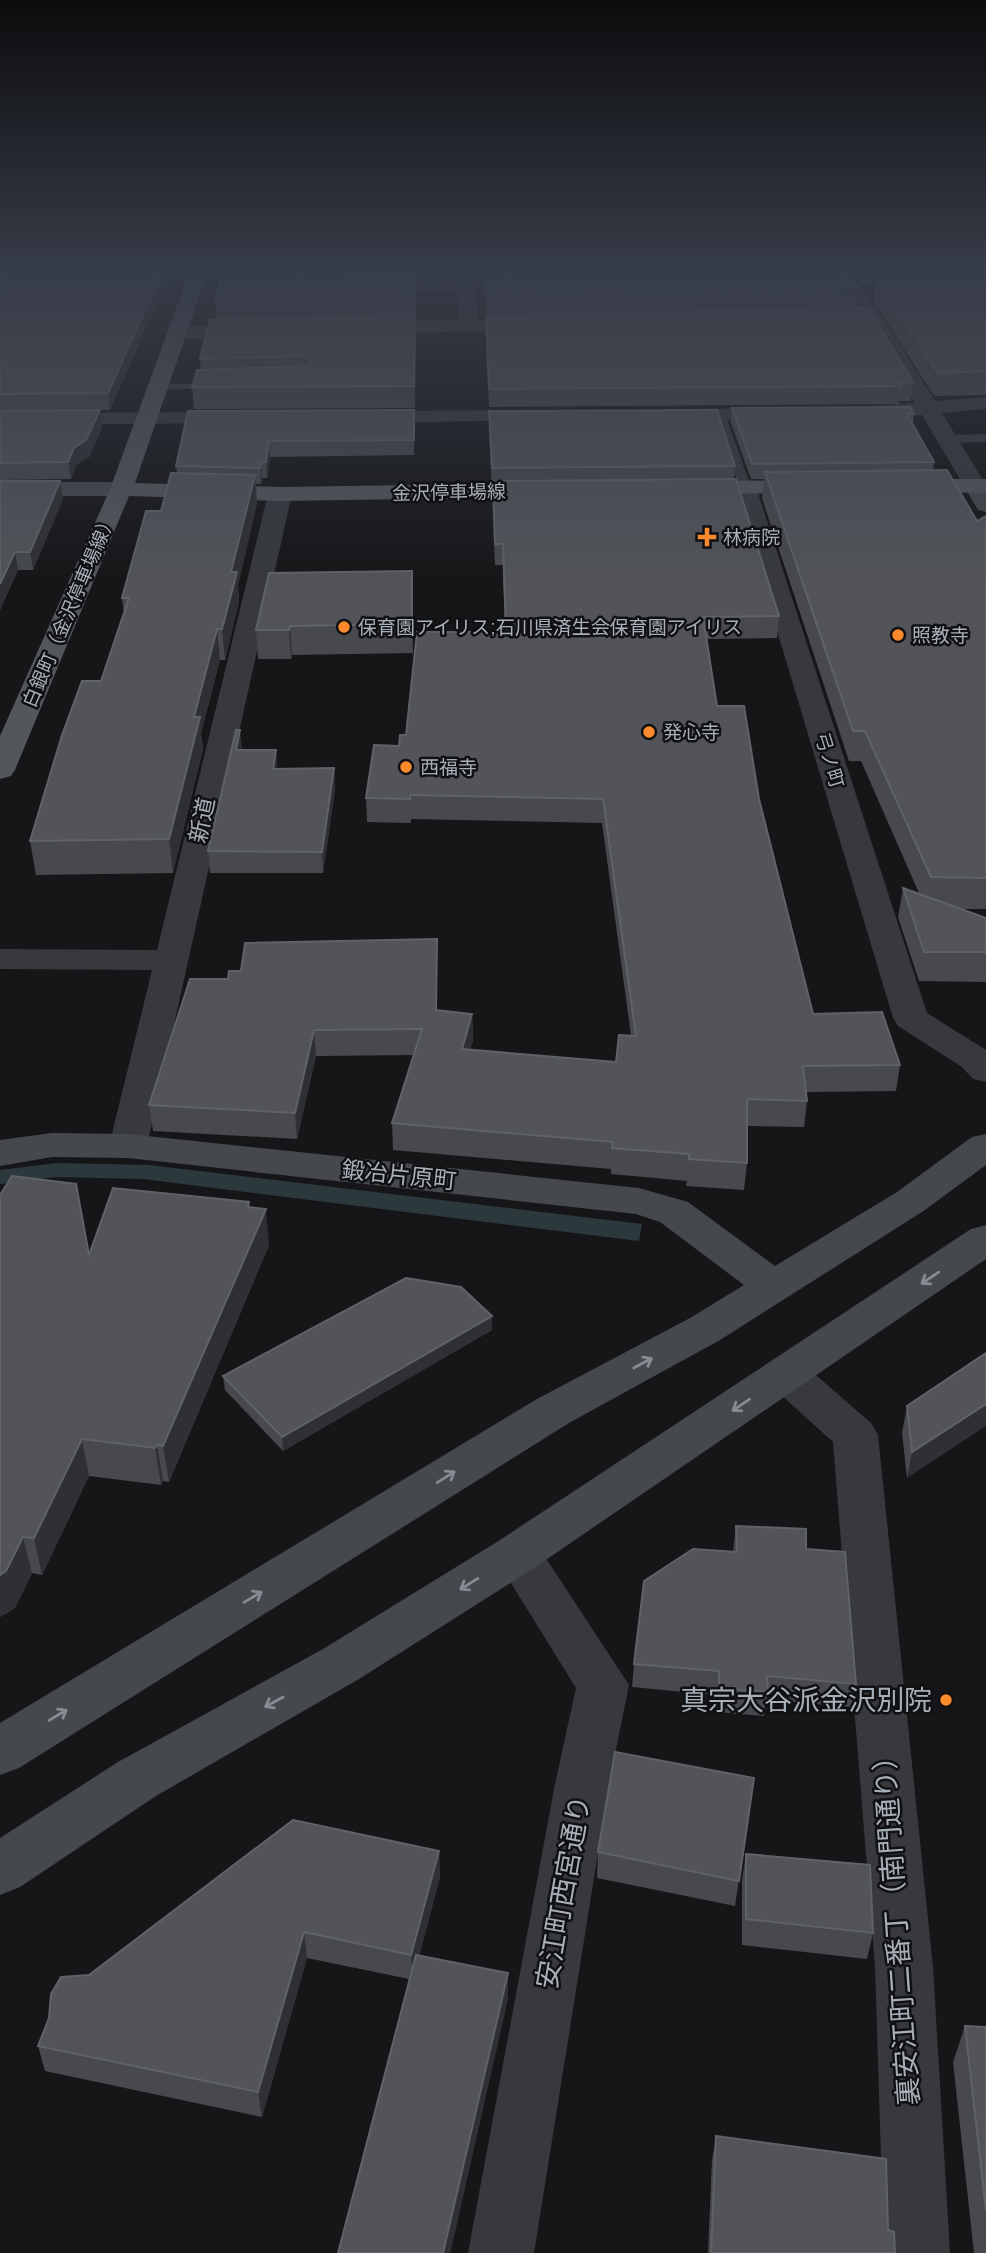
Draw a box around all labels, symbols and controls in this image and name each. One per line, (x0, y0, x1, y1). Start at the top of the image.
street label: 金沢停車場線 (392, 478, 506, 506)
street label: 白銀町（金沢停車場線） (16, 509, 122, 711)
place label: 林病院 (723, 524, 780, 550)
marker: 林病院 (697, 527, 717, 547)
place label: 保育園アイリス;石川県済生会保育園アイリス (358, 614, 742, 640)
marker: 保育園アイリス;石川県済生会保育園アイリス (336, 619, 352, 635)
place label: 照教寺 (912, 622, 969, 648)
marker: 照教寺 (890, 627, 906, 643)
place label: 発心寺 (663, 719, 720, 745)
marker: 発心寺 (641, 724, 657, 740)
street label: 弓ノ町 (809, 729, 851, 791)
place label: 西福寺 (420, 754, 477, 780)
marker: 西福寺 (398, 759, 414, 775)
street label: 新道 (181, 794, 221, 846)
street label: 鍛冶片原町 (340, 1152, 458, 1196)
one-way arrow (920, 1271, 940, 1285)
one-way arrow (632, 1356, 652, 1370)
one-way arrow (732, 1397, 751, 1412)
one-way arrow (436, 1470, 456, 1484)
one-way arrow (460, 1576, 479, 1591)
one-way arrow (242, 1589, 262, 1603)
place label: 真宗大谷派金沢別院 (680, 1680, 932, 1718)
marker: 真宗大谷派金沢別院 (938, 1692, 954, 1708)
one-way arrow (265, 1695, 285, 1709)
one-way arrow (48, 1708, 68, 1722)
street label: 裏安江町二番丁（南門通り） (863, 1741, 927, 2107)
street label: 安江町西宮通り (526, 1792, 598, 1992)

